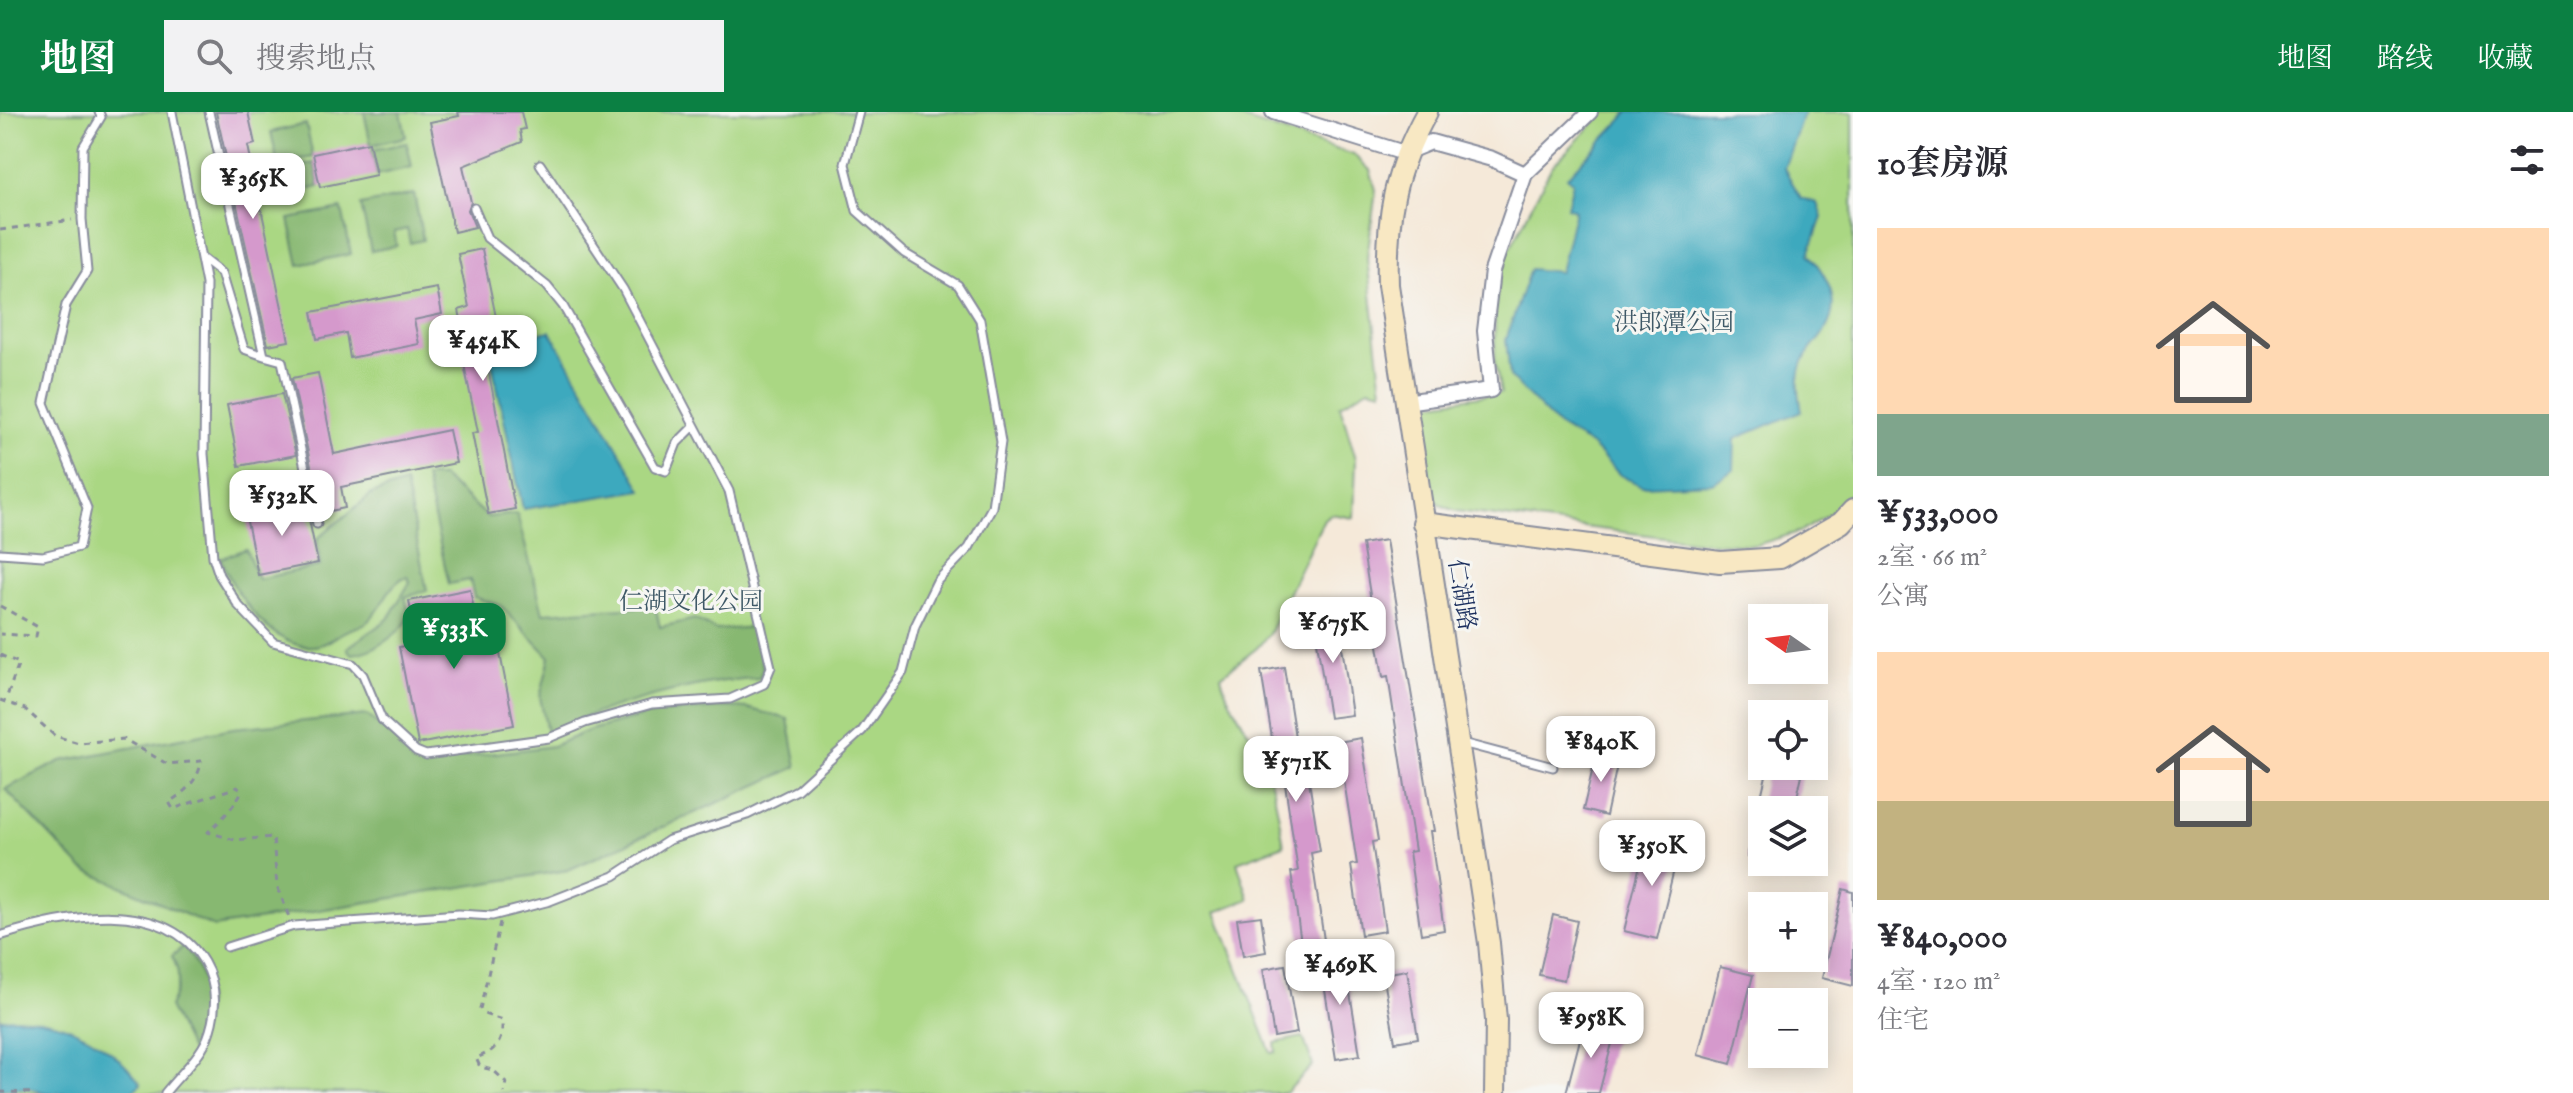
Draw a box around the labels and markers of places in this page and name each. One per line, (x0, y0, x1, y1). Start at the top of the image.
pin: ¥365K (197, 153, 309, 221)
pin: ¥454K (427, 315, 539, 383)
pin: ¥532K (226, 470, 338, 538)
pin: ¥675K (1277, 597, 1389, 665)
pin: ¥533K (398, 603, 510, 671)
pin: ¥840K (1545, 716, 1657, 784)
pin: ¥571K (1240, 736, 1352, 804)
pin: ¥350K (1596, 820, 1708, 888)
pin: ¥469K (1284, 939, 1396, 1007)
pin: ¥958K (1535, 992, 1647, 1060)

